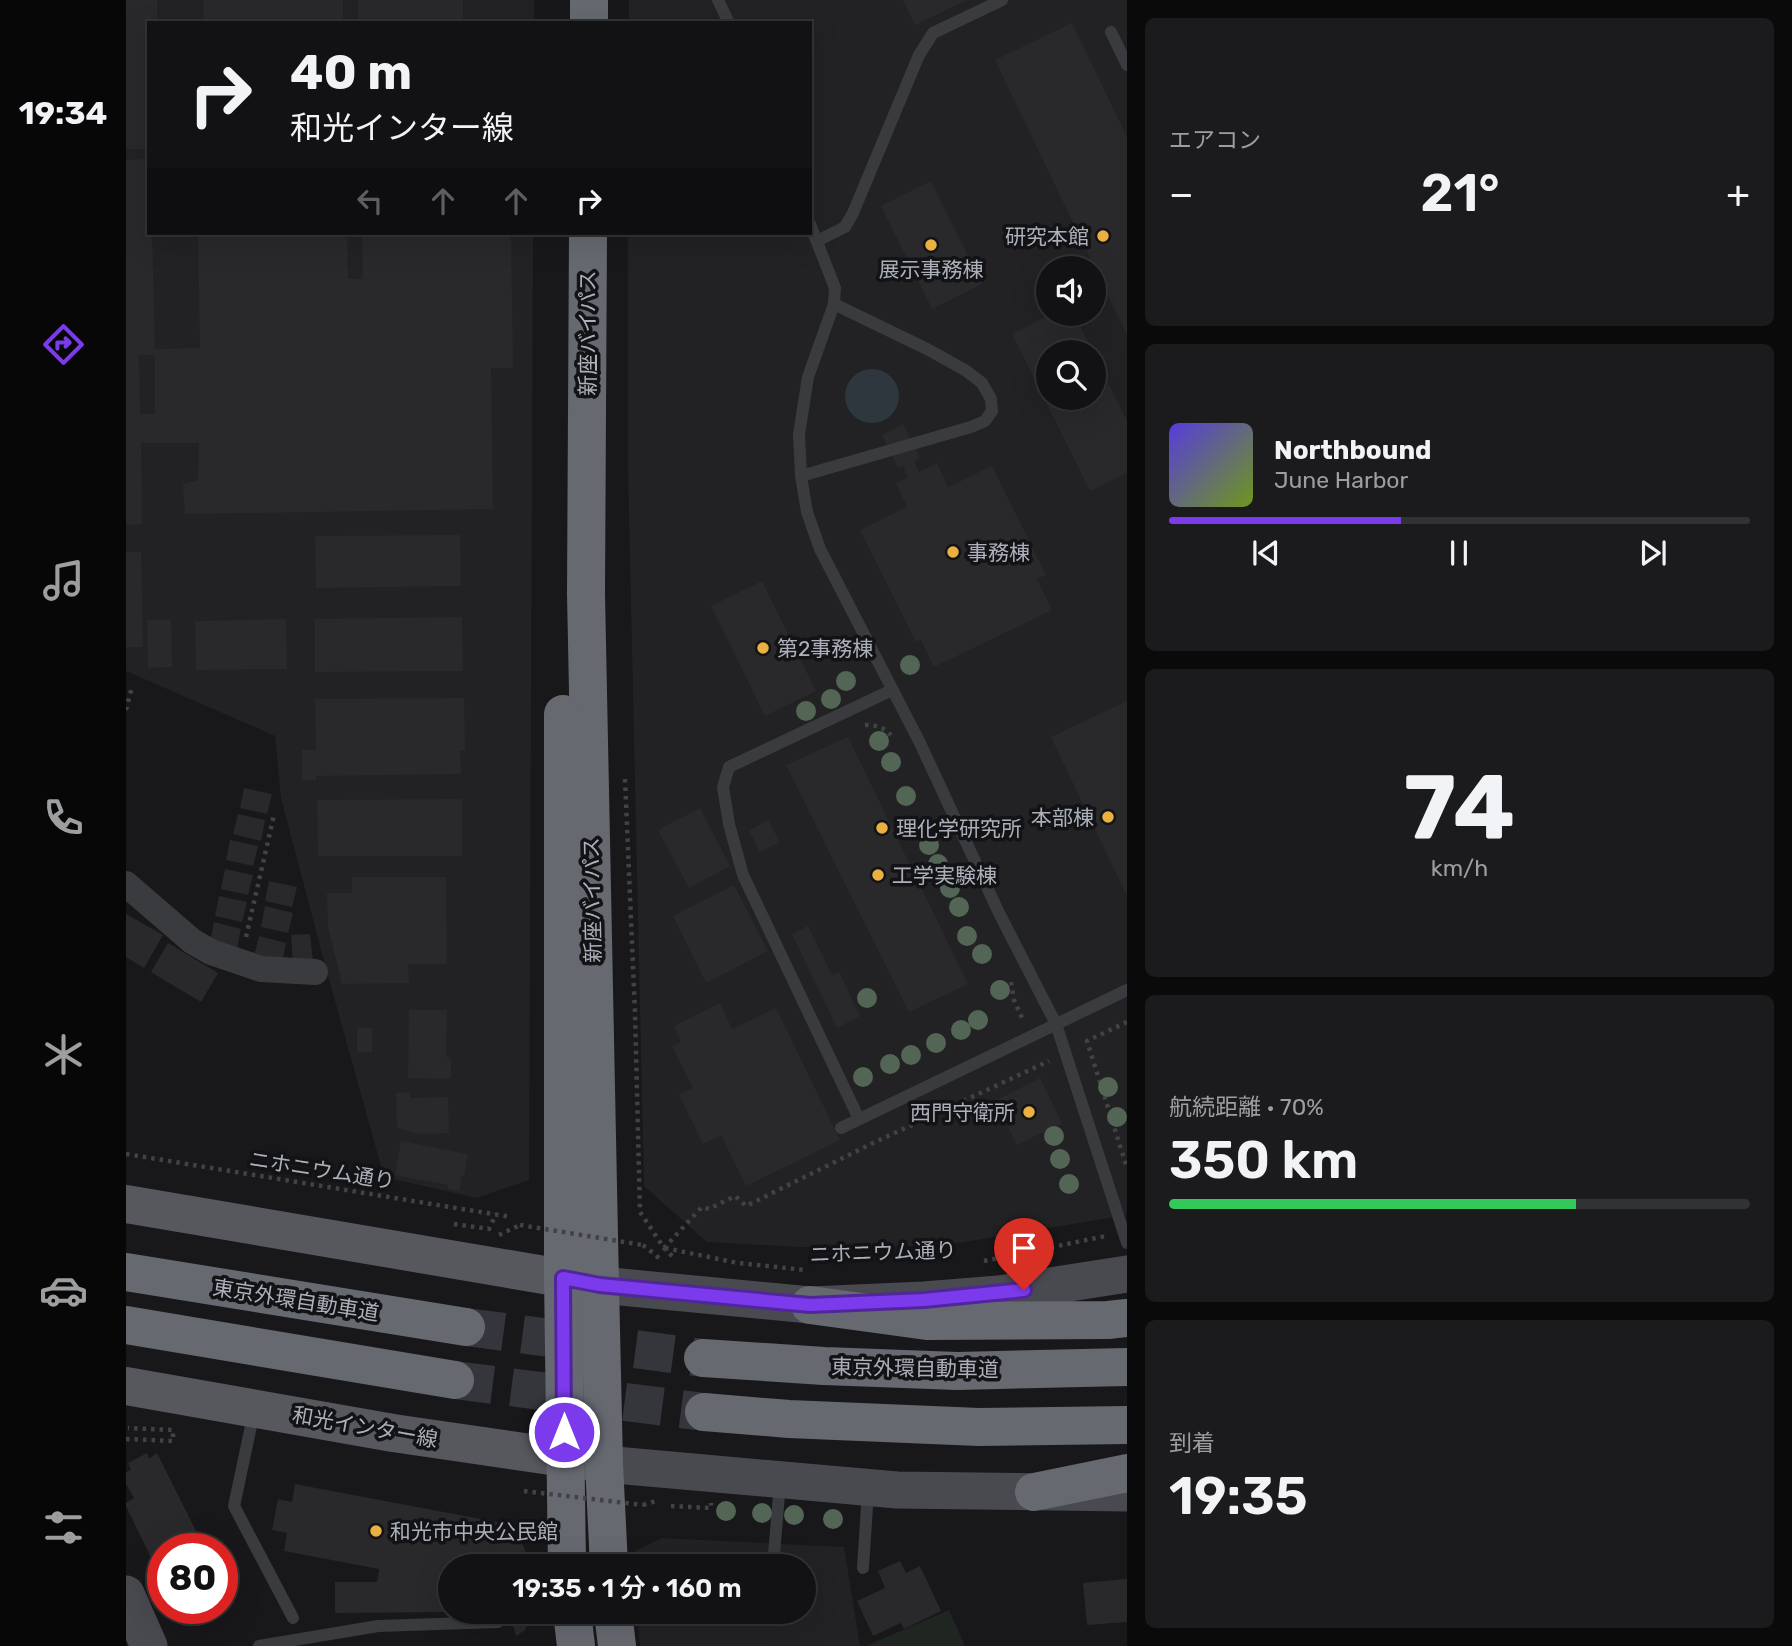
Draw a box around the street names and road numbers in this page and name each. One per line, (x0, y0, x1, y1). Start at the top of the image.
street label: 新座バイパス (575, 270, 600, 396)
street label: 新座バイパス (578, 837, 606, 963)
street label: ニホニウム通り (247, 1146, 397, 1194)
street label: ニホニウム通り (809, 1237, 957, 1267)
street label: 東京外環自動車道 (211, 1275, 381, 1325)
street label: 東京外環自動車道 (831, 1354, 999, 1382)
street label: 和光インター線 (290, 1402, 440, 1452)

